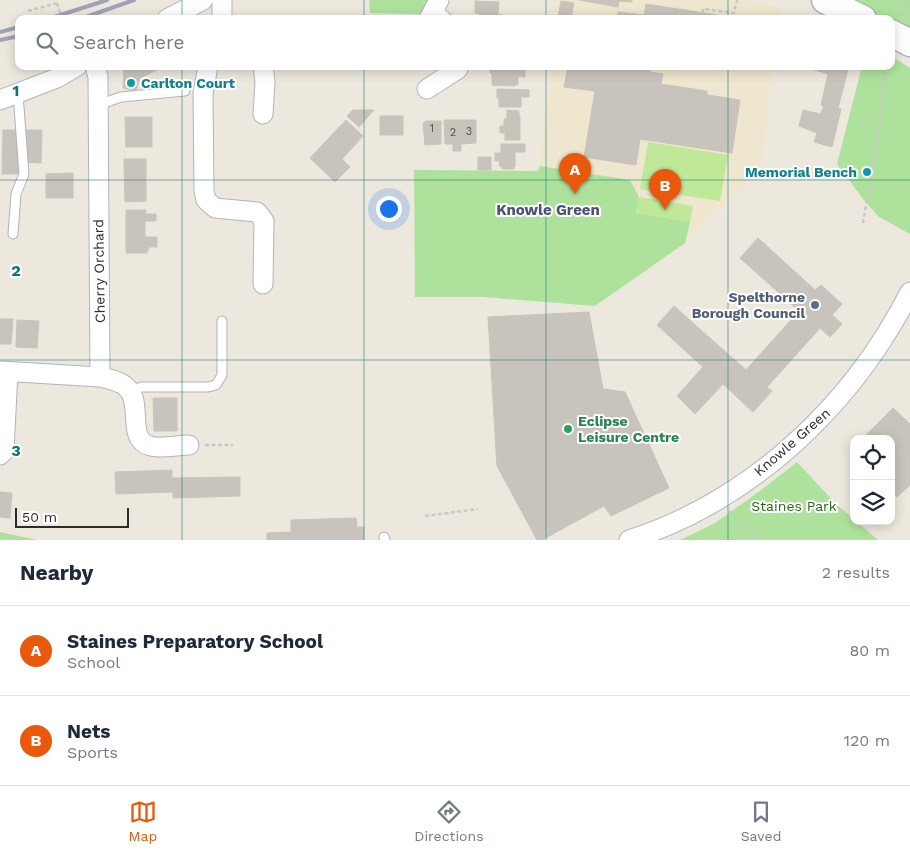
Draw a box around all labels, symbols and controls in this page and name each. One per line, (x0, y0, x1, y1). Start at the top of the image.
search box (15, 15, 895, 70)
icon: search (33, 29, 61, 57)
text: Search here (73, 31, 184, 54)
place label: Carlton Court (141, 75, 235, 91)
marker: Carlton Court (125, 77, 137, 89)
text: 1 (13, 81, 19, 100)
house number: 1 (430, 122, 434, 135)
house number: 3 (466, 125, 472, 138)
house number: 2 (450, 126, 456, 139)
pin: A (559, 153, 591, 194)
place label: Memorial Bench (745, 164, 857, 180)
marker: Memorial Bench (861, 166, 873, 178)
pin: B (649, 169, 681, 210)
your location (376, 196, 402, 222)
district label: Knowle Green (496, 201, 600, 219)
street label: Cherry Orchard (90, 219, 108, 323)
text: 2 (11, 261, 21, 280)
place label: Spelthorne Borough Council (692, 289, 805, 321)
marker: Spelthorne Borough Council (809, 299, 821, 311)
street label: Knowle Green (751, 405, 833, 479)
place label: Eclipse Leisure Centre (578, 413, 679, 445)
marker: Eclipse Leisure Centre (562, 423, 574, 435)
map controls (850, 435, 895, 525)
button: locate (850, 435, 895, 480)
text: 3 (11, 441, 21, 460)
button: layers (850, 480, 895, 525)
park label: Staines Park (751, 498, 837, 514)
scale bar (15, 505, 129, 528)
text: 50 m (22, 509, 57, 525)
text: Nearby (20, 560, 93, 585)
text: 2 results (822, 563, 890, 582)
text: Staines Preparatory School (67, 630, 323, 653)
text: A (31, 641, 41, 660)
text: 80 m (849, 641, 890, 660)
text: School (67, 653, 120, 672)
text: Nets (67, 720, 110, 743)
text: B (31, 731, 41, 750)
text: 120 m (844, 731, 890, 750)
text: Sports (67, 743, 118, 762)
tab: Map (129, 798, 157, 844)
tab: Directions (414, 798, 484, 844)
tab: Saved (741, 798, 781, 844)

